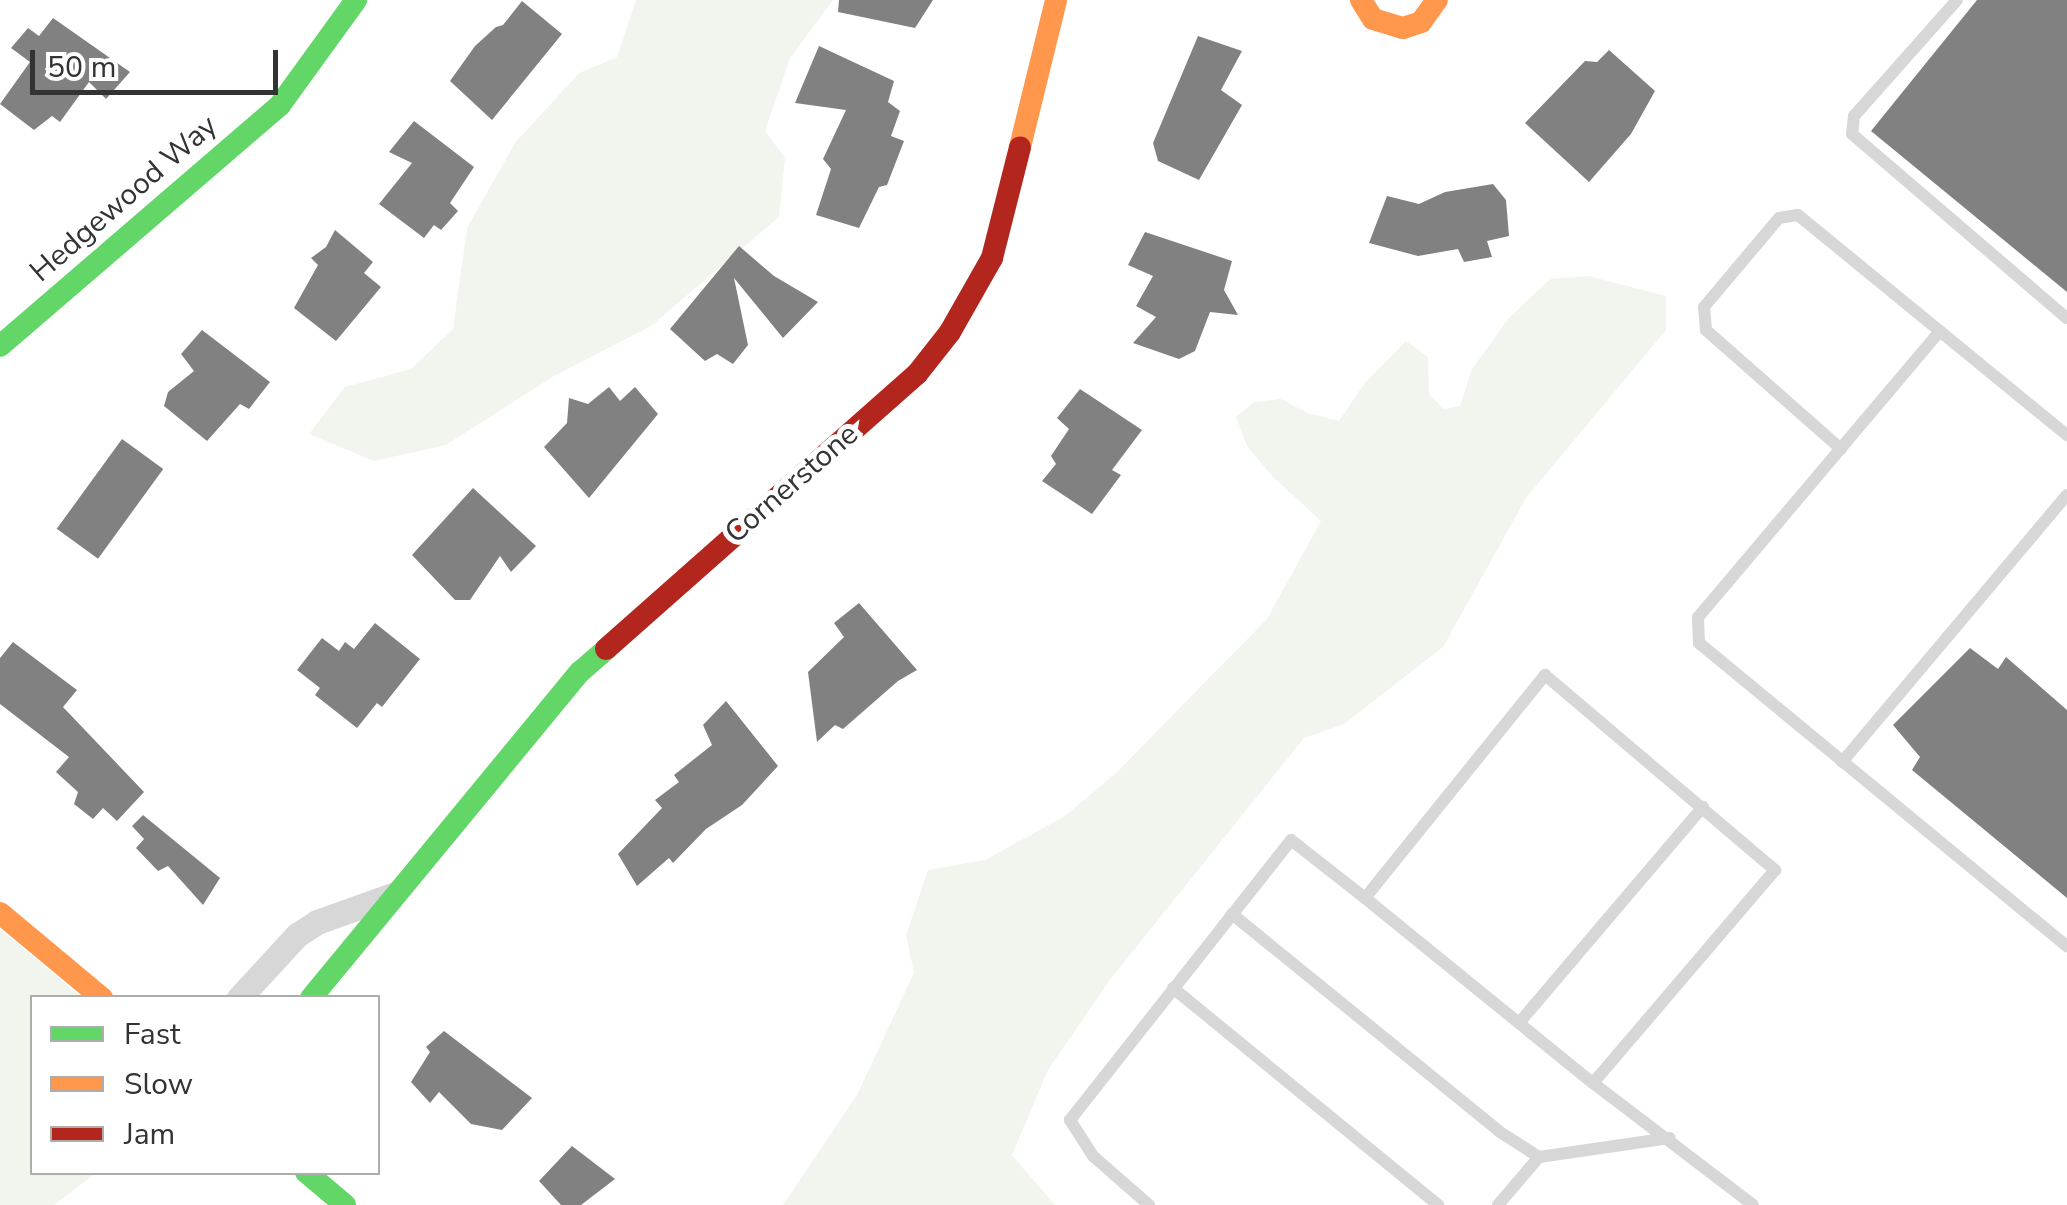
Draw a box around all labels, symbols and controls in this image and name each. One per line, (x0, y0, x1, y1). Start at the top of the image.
scale bar (35, 30, 282, 92)
text: 50 m (47, 47, 116, 88)
street label: Hedgewood Way (23, 108, 225, 290)
street label: Cornerstone (718, 416, 866, 552)
legend (30, 995, 380, 1175)
text: Fast (124, 1014, 181, 1055)
text: Slow (124, 1064, 193, 1105)
text: Jam (124, 1114, 175, 1155)

